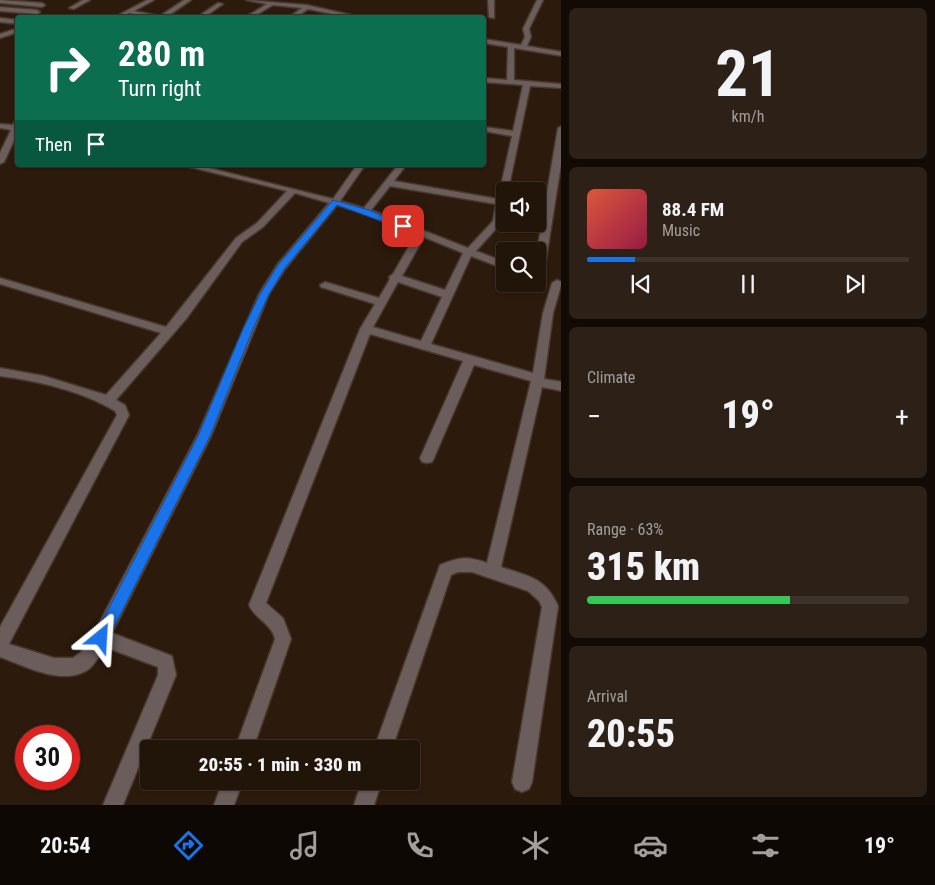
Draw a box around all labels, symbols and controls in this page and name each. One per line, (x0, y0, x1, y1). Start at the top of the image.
text: 280 m (118, 34, 205, 75)
icon: right (35, 35, 100, 100)
text: 21 (715, 36, 781, 112)
text: Turn right (118, 76, 201, 101)
text: km/h (732, 107, 764, 126)
icon: arrive (82, 130, 110, 158)
text: Then (35, 133, 72, 156)
map controls (496, 182, 546, 292)
button: sound (496, 182, 546, 232)
text: 88.4 FM (662, 198, 724, 221)
pin (382, 205, 424, 247)
icon: arrive (389, 212, 417, 240)
text: Music (662, 221, 700, 240)
button: search (496, 242, 546, 292)
icon: previous (627, 270, 655, 298)
icon: pause (734, 270, 762, 298)
icon: next (841, 270, 869, 298)
text: Climate (587, 368, 635, 387)
text: 19° (721, 393, 775, 437)
text: − (587, 400, 601, 433)
text: + (895, 400, 909, 433)
text: Range · 63% (587, 520, 663, 539)
text: 315 km (587, 545, 700, 589)
position arrow (74, 611, 126, 663)
text: Arrival (587, 687, 628, 706)
text: 20:55 (587, 712, 675, 756)
speed limit sign: 30 (15, 725, 80, 790)
text: 20:55 · 1 min · 330 m (199, 753, 361, 776)
icon: directions (171, 828, 206, 863)
icon: music (287, 828, 322, 863)
icon: phone (402, 828, 437, 863)
icon: climate (518, 828, 553, 863)
icon: car (633, 828, 668, 863)
icon: filters (748, 828, 783, 863)
text: 20:54 (40, 833, 91, 858)
text: 19° (864, 833, 895, 858)

